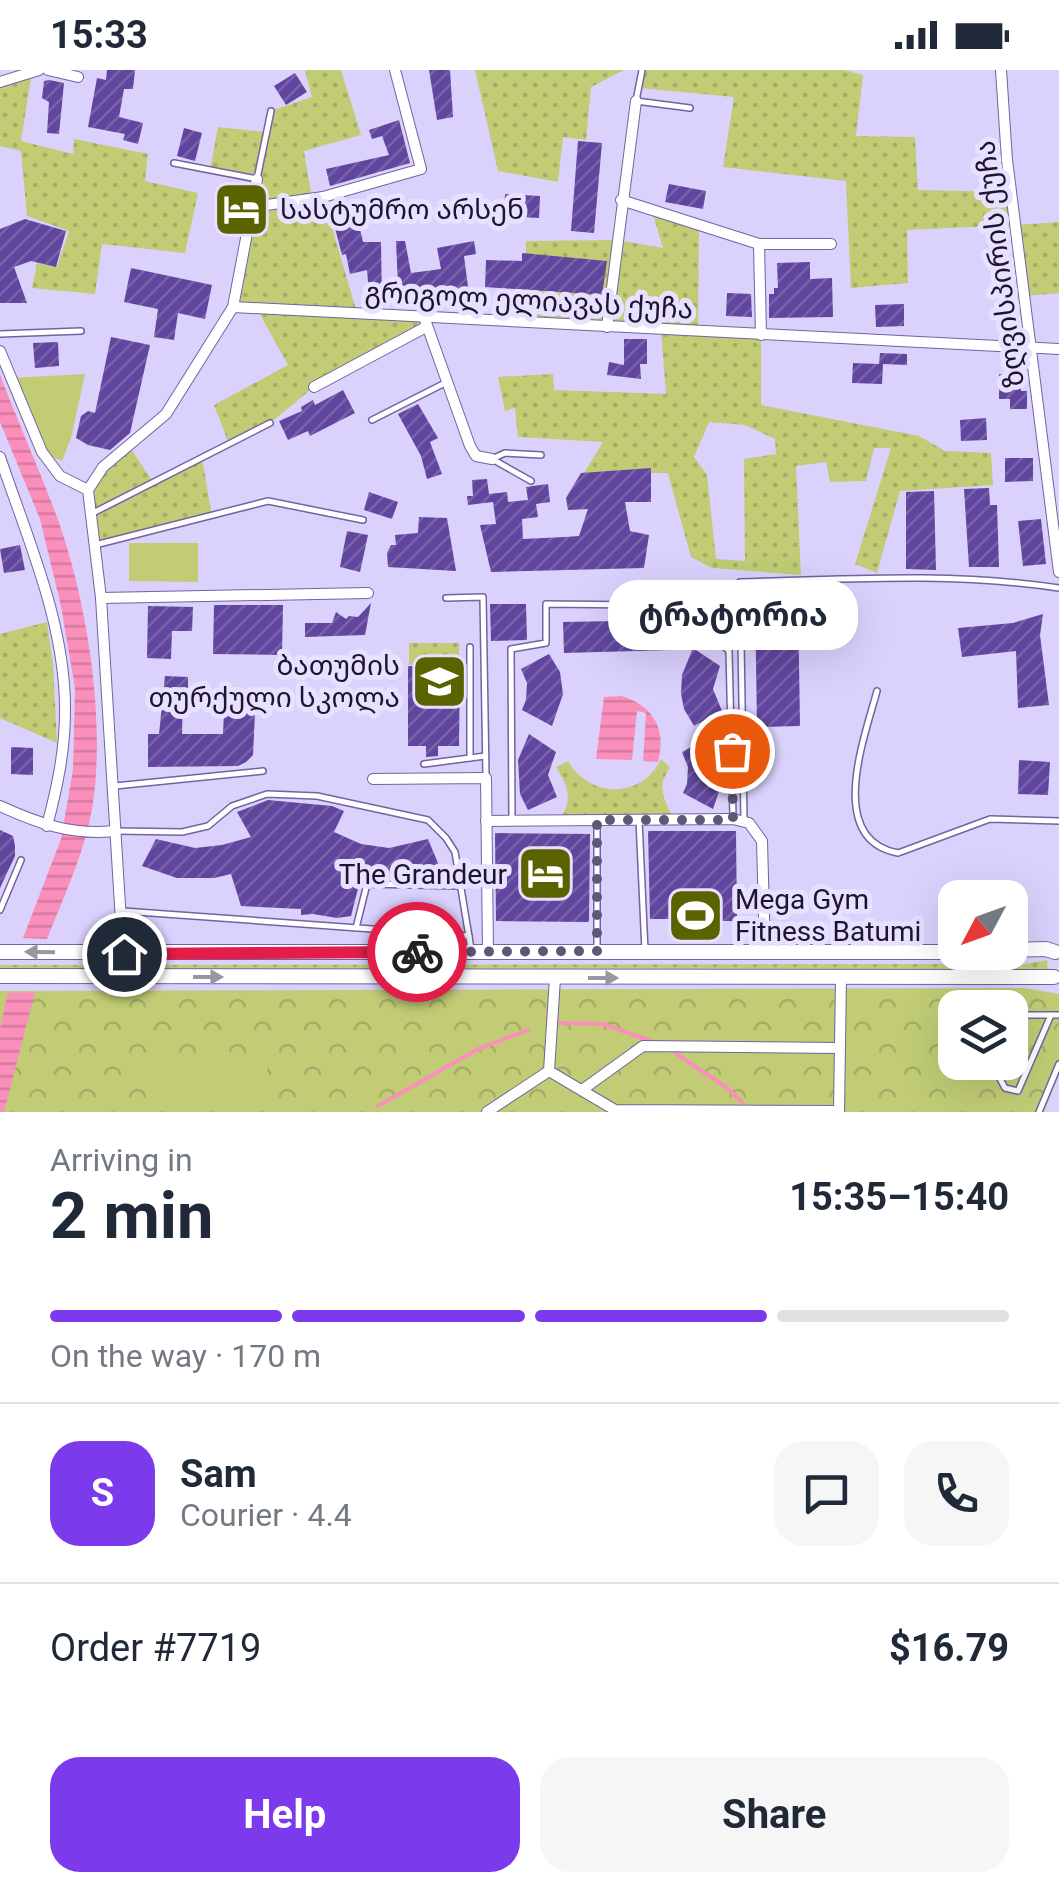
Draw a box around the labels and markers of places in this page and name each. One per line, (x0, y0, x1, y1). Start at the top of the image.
hotel icon: სასტუმრო არსენ (211, 179, 271, 239)
place label: სასტუმრო არსენ (280, 193, 524, 226)
callout: ტრატორია (607, 581, 857, 651)
place label: ბათუმის თურქული სკოლა (148, 649, 400, 714)
school or university icon: ბათუმის თურქული სკოლა (409, 651, 469, 711)
pin (690, 709, 775, 794)
hotel icon: The Grandeur (516, 844, 576, 904)
place label: The Grandeur (339, 858, 508, 891)
place label: Mega Gym Fitness Batumi (735, 883, 921, 948)
sports icon: Mega Gym Fitness Batumi (666, 885, 726, 945)
pin (82, 912, 167, 997)

